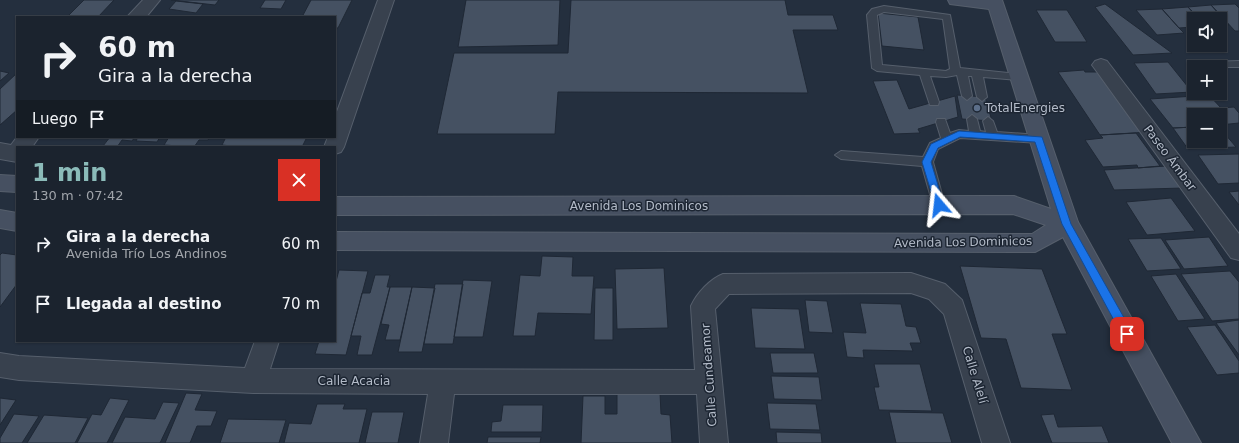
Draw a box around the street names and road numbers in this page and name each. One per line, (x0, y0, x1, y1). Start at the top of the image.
street label: Paseo Ámbar (1141, 122, 1200, 194)
street label: Avenida Los Dominicos (570, 199, 708, 213)
street label: Avenida Los Dominicos (894, 234, 1032, 250)
street label: Calle Cundeamor (698, 323, 720, 427)
street label: Calle Alelí (960, 345, 991, 406)
street label: Calle Acacia (318, 374, 390, 388)

